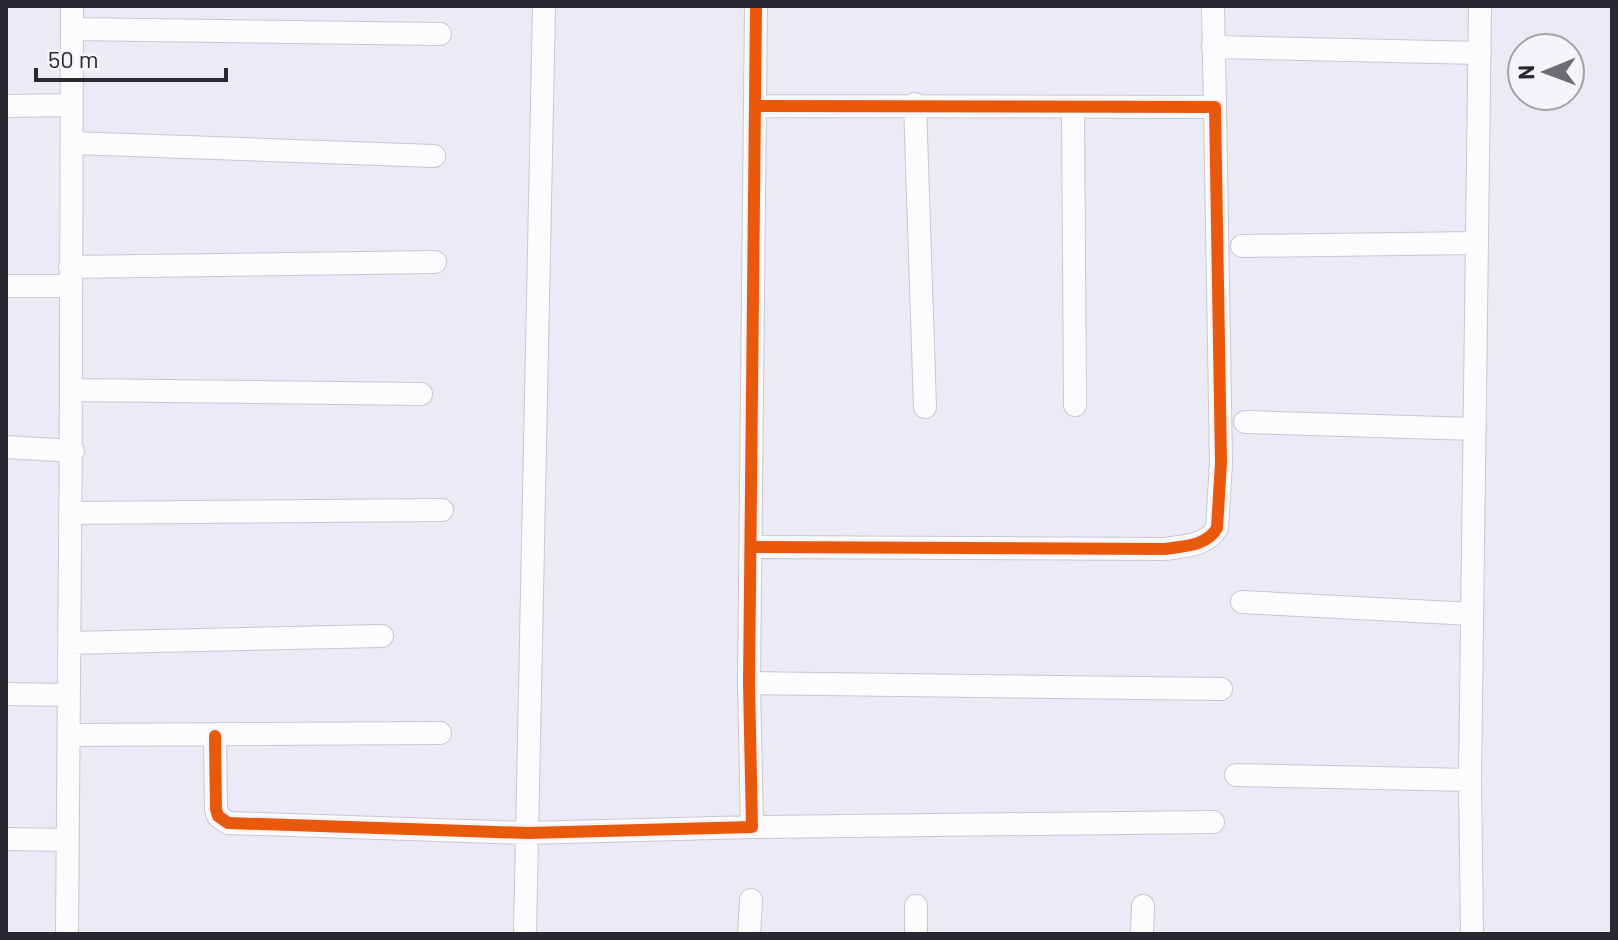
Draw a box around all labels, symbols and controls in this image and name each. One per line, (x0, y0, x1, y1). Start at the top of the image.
scale bar (36, 32, 226, 82)
north arrow (1506, 32, 1586, 112)
text: 50 m (48, 44, 99, 73)
text: N (1512, 65, 1538, 80)

